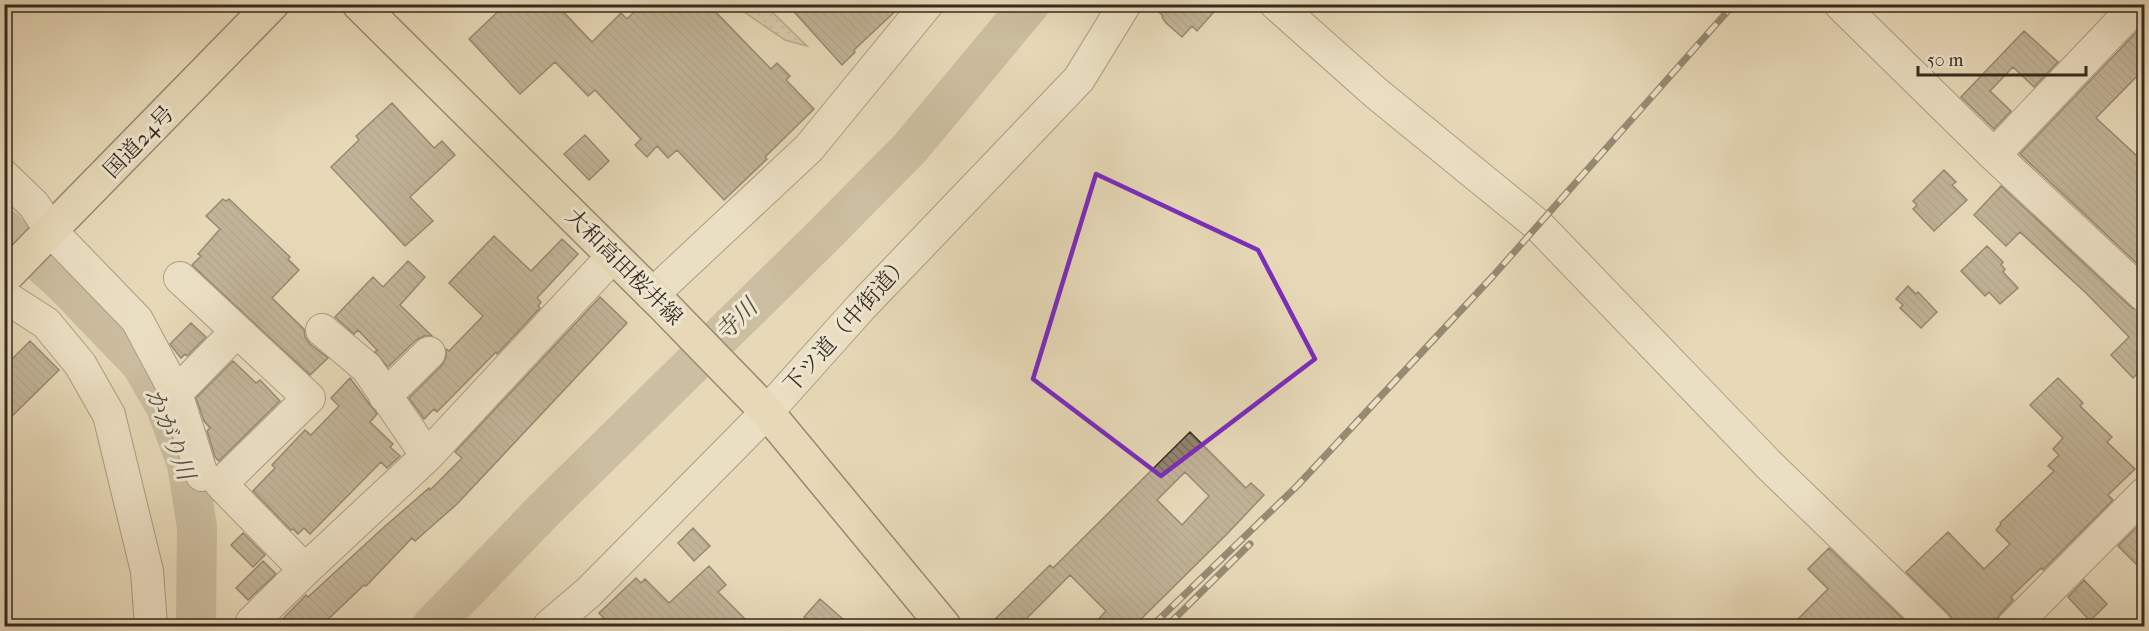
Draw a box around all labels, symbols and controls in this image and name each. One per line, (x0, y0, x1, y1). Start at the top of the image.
scale bar (1918, 39, 2086, 77)
text: 50 m (1927, 50, 1964, 71)
street label: 国道24号 (98, 100, 180, 184)
street label: 大和高田桜井線 (560, 203, 688, 331)
street label: 下ツ道（中街道） (778, 250, 916, 398)
water label: 寺川 (709, 291, 765, 347)
water label: かがり川 (140, 384, 201, 487)

